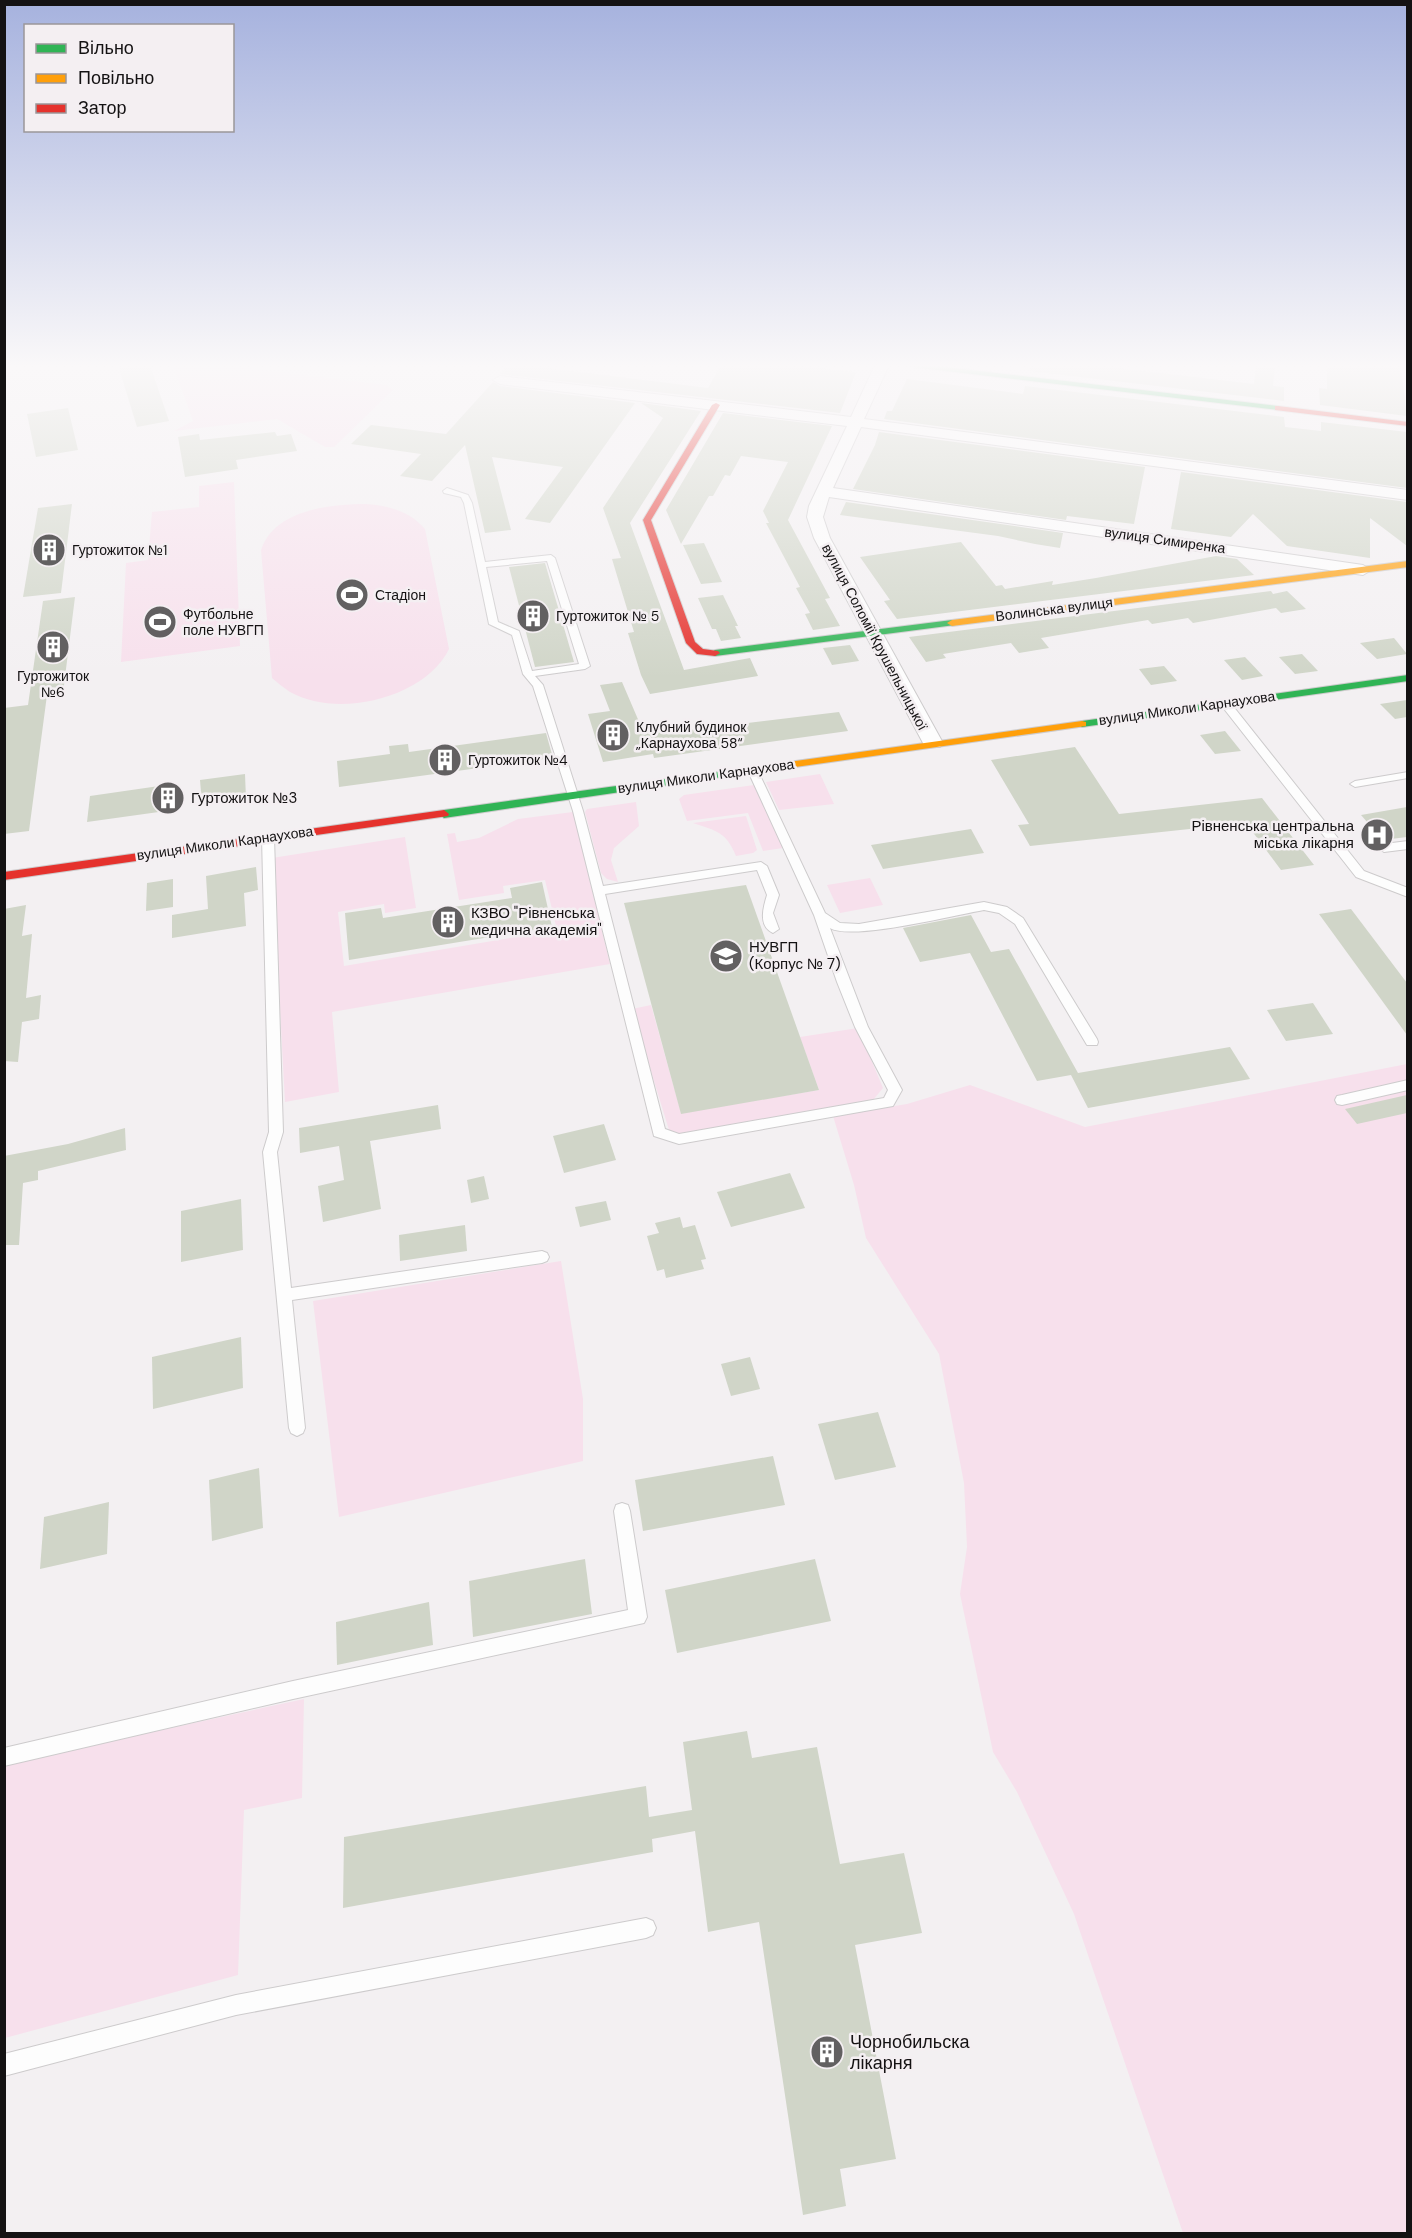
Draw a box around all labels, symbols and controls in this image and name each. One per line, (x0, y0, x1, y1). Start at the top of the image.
legend (24, 24, 234, 132)
text: Вільно (78, 36, 134, 60)
text: Повільно (78, 66, 154, 90)
text: Затор (78, 96, 127, 120)
street label: вулиця Симиренка (1103, 523, 1227, 557)
building icon: Гуртожиток №1 (31, 532, 67, 568)
place label: Гуртожиток №1 (72, 541, 167, 559)
street label: вулиця Соломії Крушельницької (818, 541, 932, 734)
sports icon: Стадіон (334, 577, 370, 613)
place label: Стадіон (375, 586, 426, 604)
street label: Волинська вулиця (994, 593, 1114, 625)
building icon: Гуртожиток № 5 (515, 598, 551, 634)
sports icon: Футбольне поле НУВГП (142, 604, 178, 640)
place label: Футбольне поле НУВГП (183, 605, 264, 639)
place label: Гуртожиток № 5 (556, 607, 659, 625)
building icon: Гуртожиток №6 (35, 629, 71, 665)
place label: Гуртожиток №6 (17, 667, 90, 701)
street label: вулиця Миколи Карнаухова (1098, 687, 1277, 729)
building icon: Клубний будинок „Карнаухова 58“ (595, 717, 631, 753)
place label: Клубний будинок „Карнаухова 58“ (636, 718, 747, 752)
building icon: Гуртожиток №4 (427, 742, 463, 778)
place label: Гуртожиток №4 (468, 751, 568, 769)
street label: вулиця Миколи Карнаухова (617, 755, 796, 797)
building icon: Гуртожиток №3 (150, 780, 186, 816)
place label: Гуртожиток №3 (191, 788, 297, 808)
place label: Рівненська центральна міська лікарня (1191, 816, 1355, 853)
hospital icon: Рівненська центральна міська лікарня (1359, 817, 1395, 853)
street label: вулиця Миколи Карнаухова (136, 822, 315, 864)
place label: КЗВО "Рівненська медична академія" (471, 903, 602, 940)
building icon: КЗВО "Рівненська медична академія" (430, 904, 466, 940)
place label: НУВГП (Корпус № 7) (749, 937, 841, 974)
school or university icon: НУВГП (Корпус № 7) (708, 938, 744, 974)
place label: Чорнобильска лікарня (850, 2030, 970, 2075)
building icon: Чорнобильска лікарня (809, 2034, 845, 2070)

